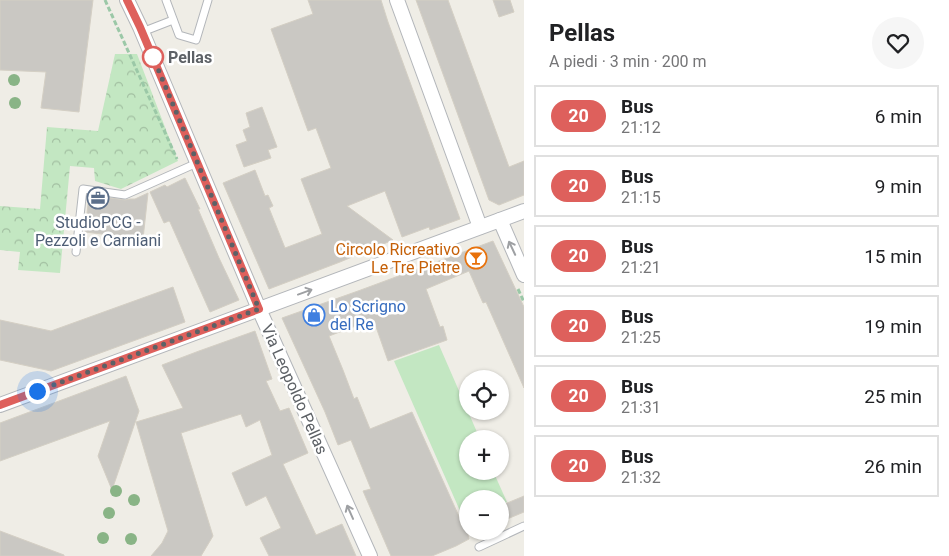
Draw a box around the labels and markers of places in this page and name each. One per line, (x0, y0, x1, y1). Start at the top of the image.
marker: Pellas (142, 46, 164, 68)
place label: Pellas (168, 48, 212, 67)
office icon: StudioPCG - Pezzoli e Carniani (86, 186, 110, 210)
place label: StudioPCG - Pezzoli e Carniani (35, 213, 161, 250)
place label: Circolo Ricreativo Le Tre Pietre (335, 240, 460, 277)
bar icon: Circolo Ricreativo Le Tre Pietre (464, 246, 488, 270)
place label: Lo Scrigno del Re (330, 297, 406, 334)
shop icon: Lo Scrigno del Re (302, 303, 326, 327)

